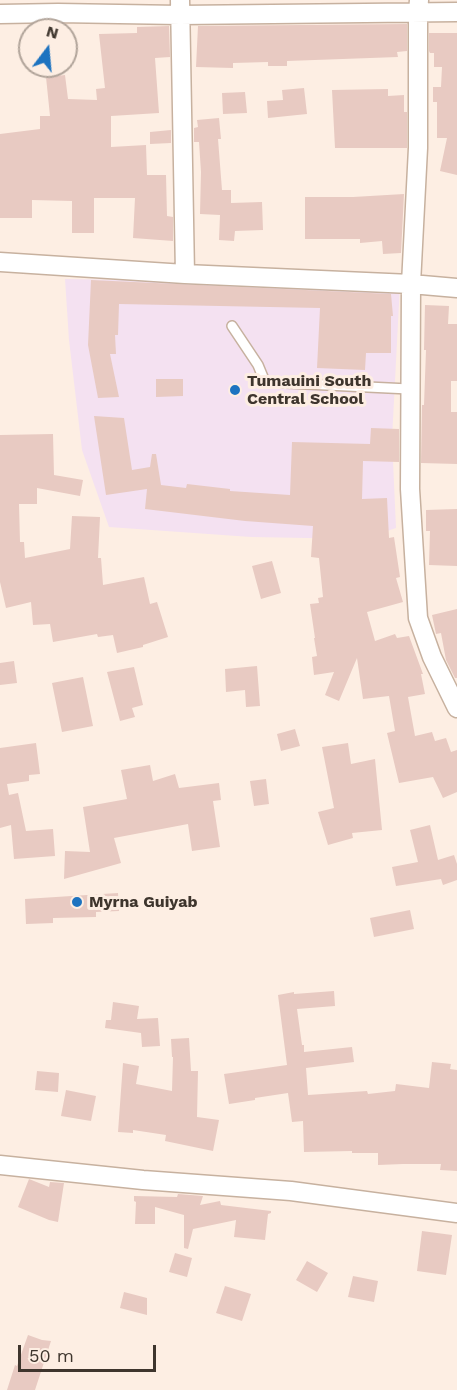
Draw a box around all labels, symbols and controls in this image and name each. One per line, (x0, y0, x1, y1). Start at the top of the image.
north arrow (18, 18, 78, 78)
text: N (44, 21, 61, 43)
place label: Tumauini South Central School (247, 371, 371, 409)
marker: Tumauini South Central School (228, 383, 242, 397)
place label: Myrna Guiyab (89, 892, 197, 912)
marker: Myrna Guiyab (70, 895, 84, 909)
scale bar (21, 1333, 159, 1371)
text: 50 m (29, 1345, 74, 1366)

